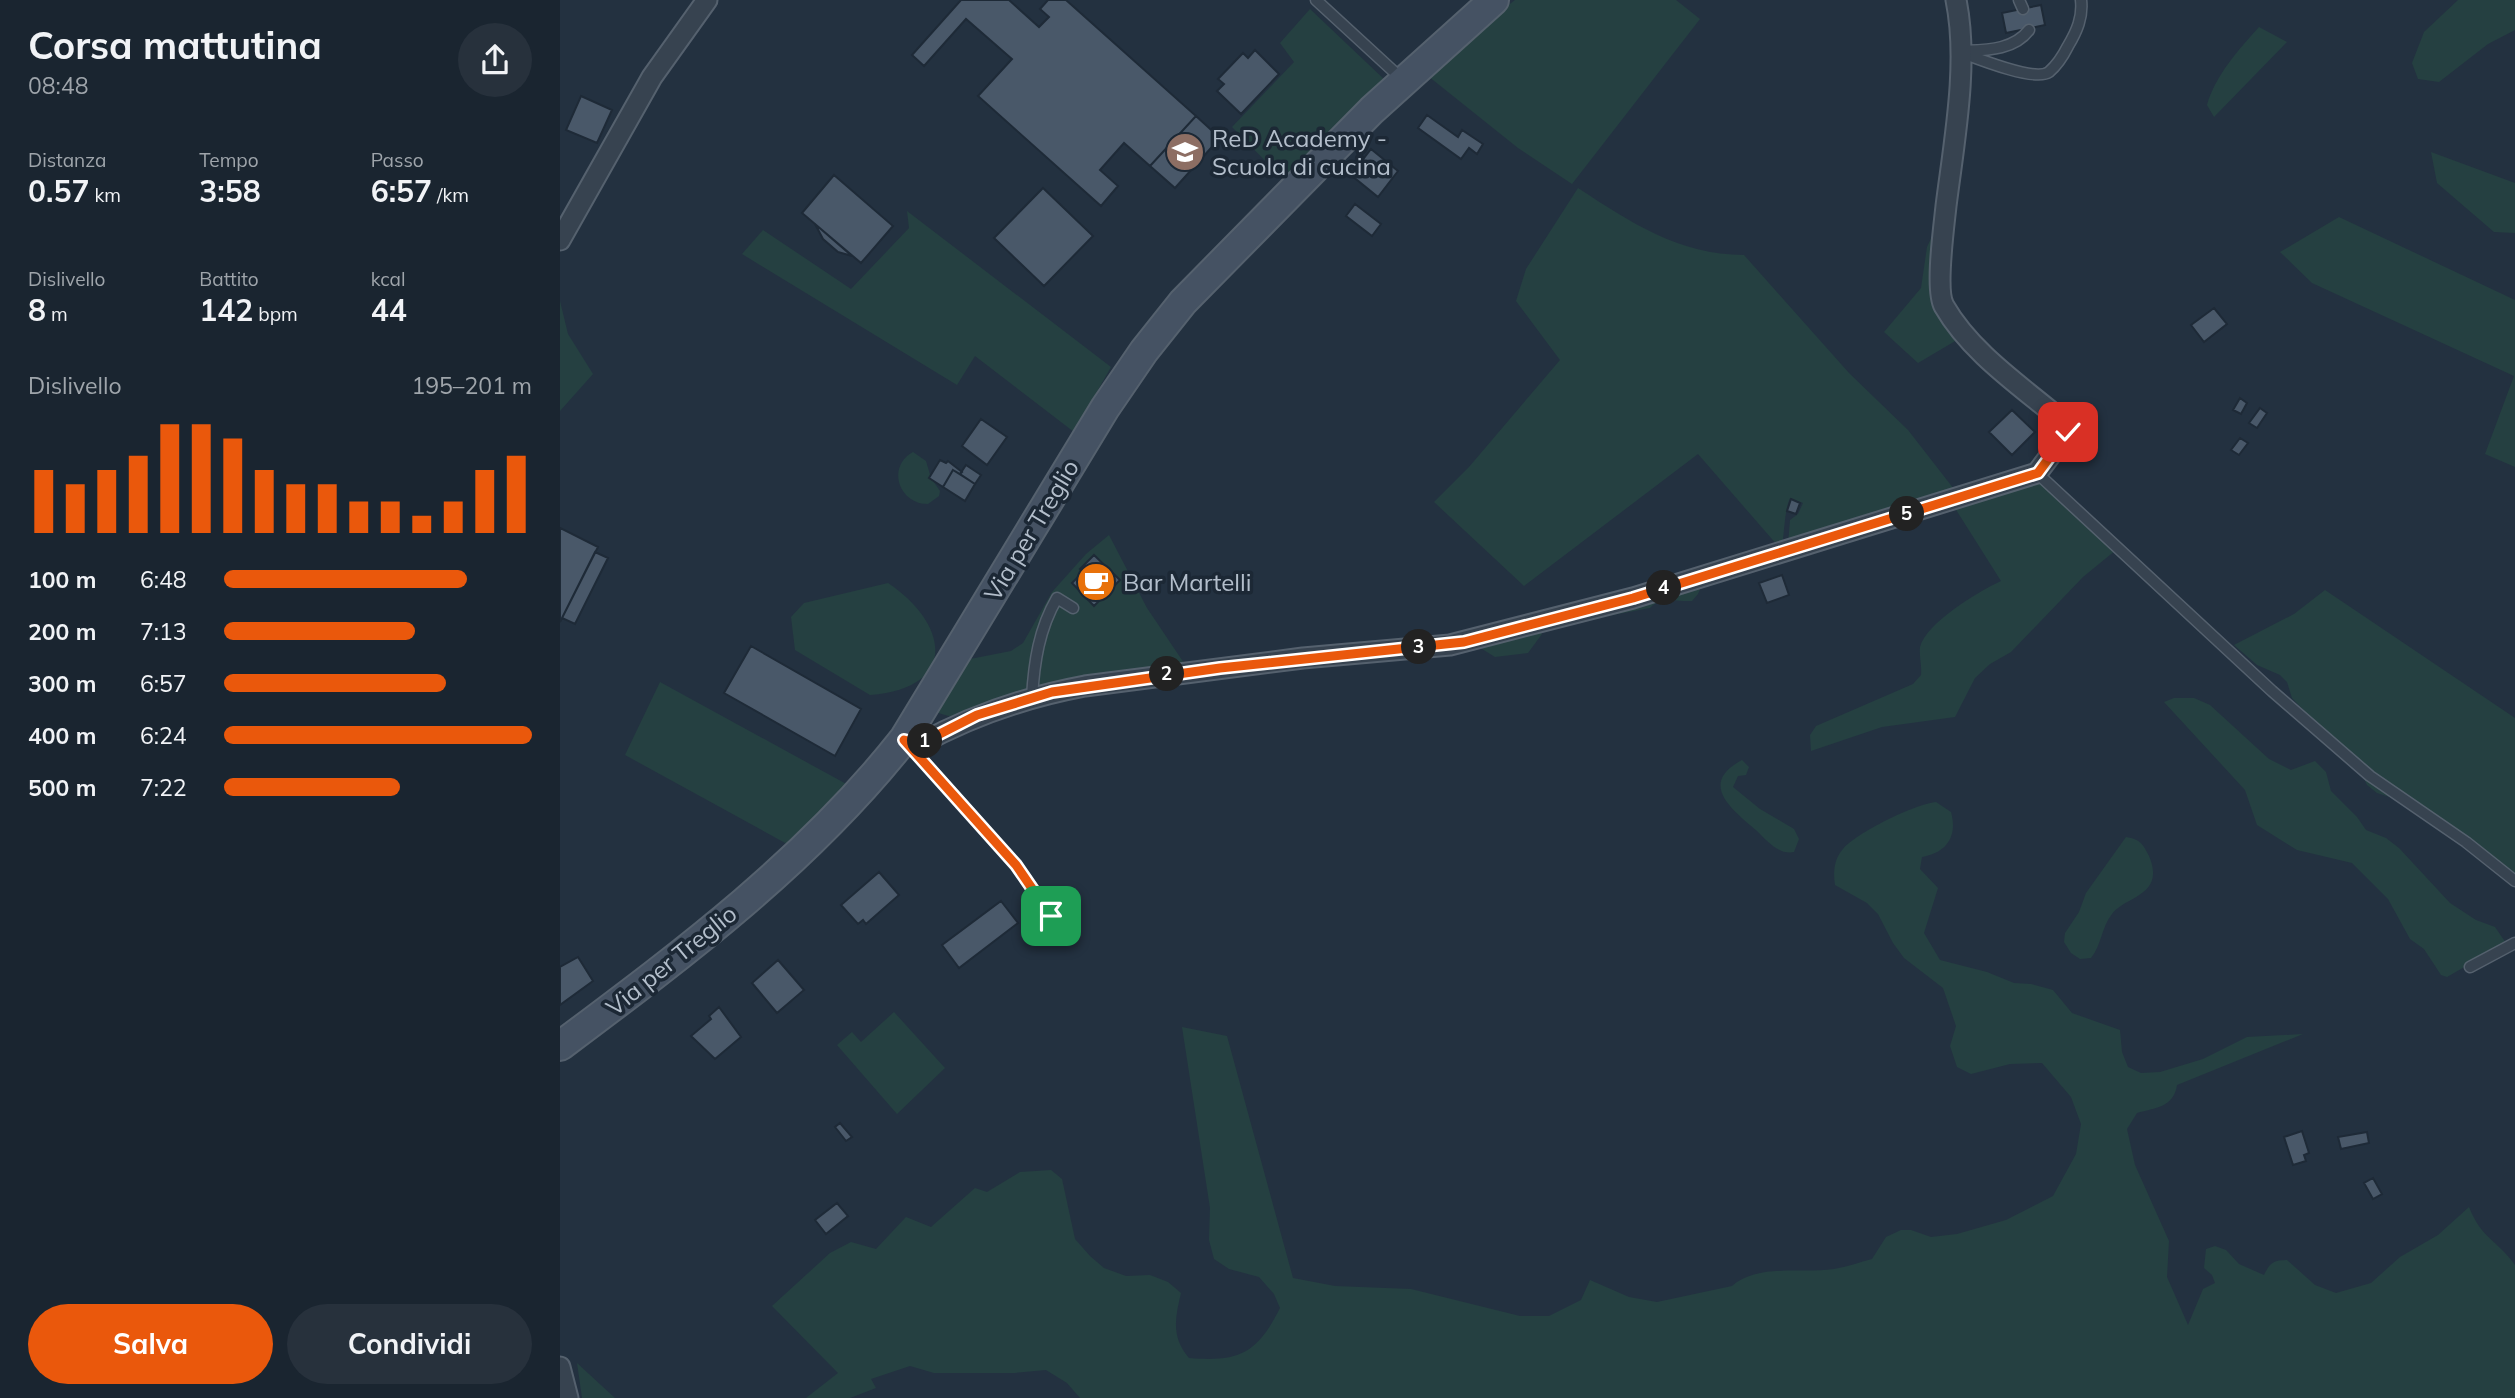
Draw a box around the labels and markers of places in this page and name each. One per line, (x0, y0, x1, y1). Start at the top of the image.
place label: ReD Academy - Scuola di cucina (1212, 123, 1391, 181)
school or university icon: ReD Academy - Scuola di cucina (1164, 131, 1206, 173)
pin (2038, 402, 2098, 462)
pin: 5 (1890, 496, 1924, 532)
cafe icon: Bar Martelli (1075, 561, 1117, 603)
place label: Bar Martelli (1123, 567, 1252, 597)
pin: 4 (1646, 570, 1682, 606)
pin: 3 (1402, 630, 1436, 664)
pin: 2 (1150, 656, 1184, 692)
pin: 1 (908, 724, 942, 758)
pin (1021, 886, 1081, 946)

